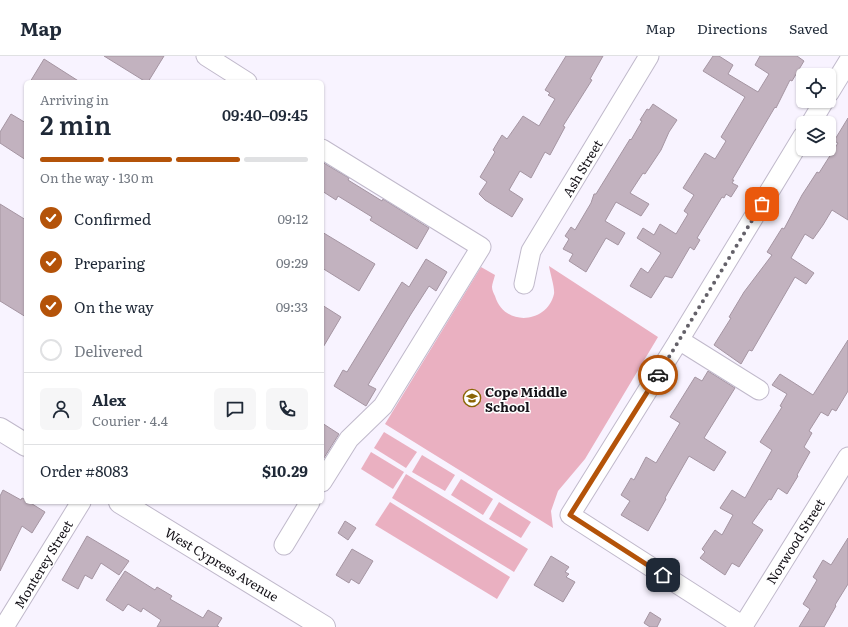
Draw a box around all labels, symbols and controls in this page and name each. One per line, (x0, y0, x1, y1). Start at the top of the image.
text: Map (20, 14, 62, 42)
text: Map (645, 18, 675, 38)
text: Directions (697, 18, 767, 38)
text: Saved (789, 18, 828, 38)
map controls (796, 68, 836, 156)
button: locate (796, 68, 836, 108)
text: Arriving in (40, 90, 109, 109)
text: 09:40–09:45 (222, 103, 308, 126)
text: 2 min (40, 104, 111, 143)
button: layers (796, 116, 836, 156)
street label: Ash Street (557, 135, 607, 200)
text: On the way · 130 m (40, 168, 154, 187)
pin (745, 187, 779, 221)
icon: bag (751, 193, 773, 215)
icon: check (40, 207, 62, 229)
text: Confirmed (74, 207, 151, 230)
text: 09:12 (277, 209, 308, 228)
icon: check (40, 251, 62, 273)
text: Preparing (74, 251, 145, 274)
text: 09:29 (276, 253, 308, 272)
icon: check (40, 295, 62, 317)
text: On the way (74, 295, 154, 318)
text: 09:33 (276, 297, 308, 316)
text: Delivered (74, 339, 143, 362)
courier (638, 355, 678, 395)
icon: car (647, 364, 669, 386)
place label: Cope Middle School (485, 382, 567, 416)
button: person (40, 388, 82, 430)
text: Alex (92, 388, 126, 411)
button: chat (214, 388, 256, 430)
button: phone (266, 388, 308, 430)
school or university icon: Cope Middle School (462, 388, 482, 408)
text: Courier · 4.4 (92, 411, 168, 430)
text: Order #8083 (40, 459, 129, 482)
text: $10.29 (262, 459, 308, 482)
street label: Norwood Street (761, 494, 829, 588)
street label: Monterey Street (9, 516, 77, 612)
street label: West Cypress Avenue (161, 522, 283, 606)
pin (646, 558, 680, 592)
icon: home (652, 564, 674, 586)

